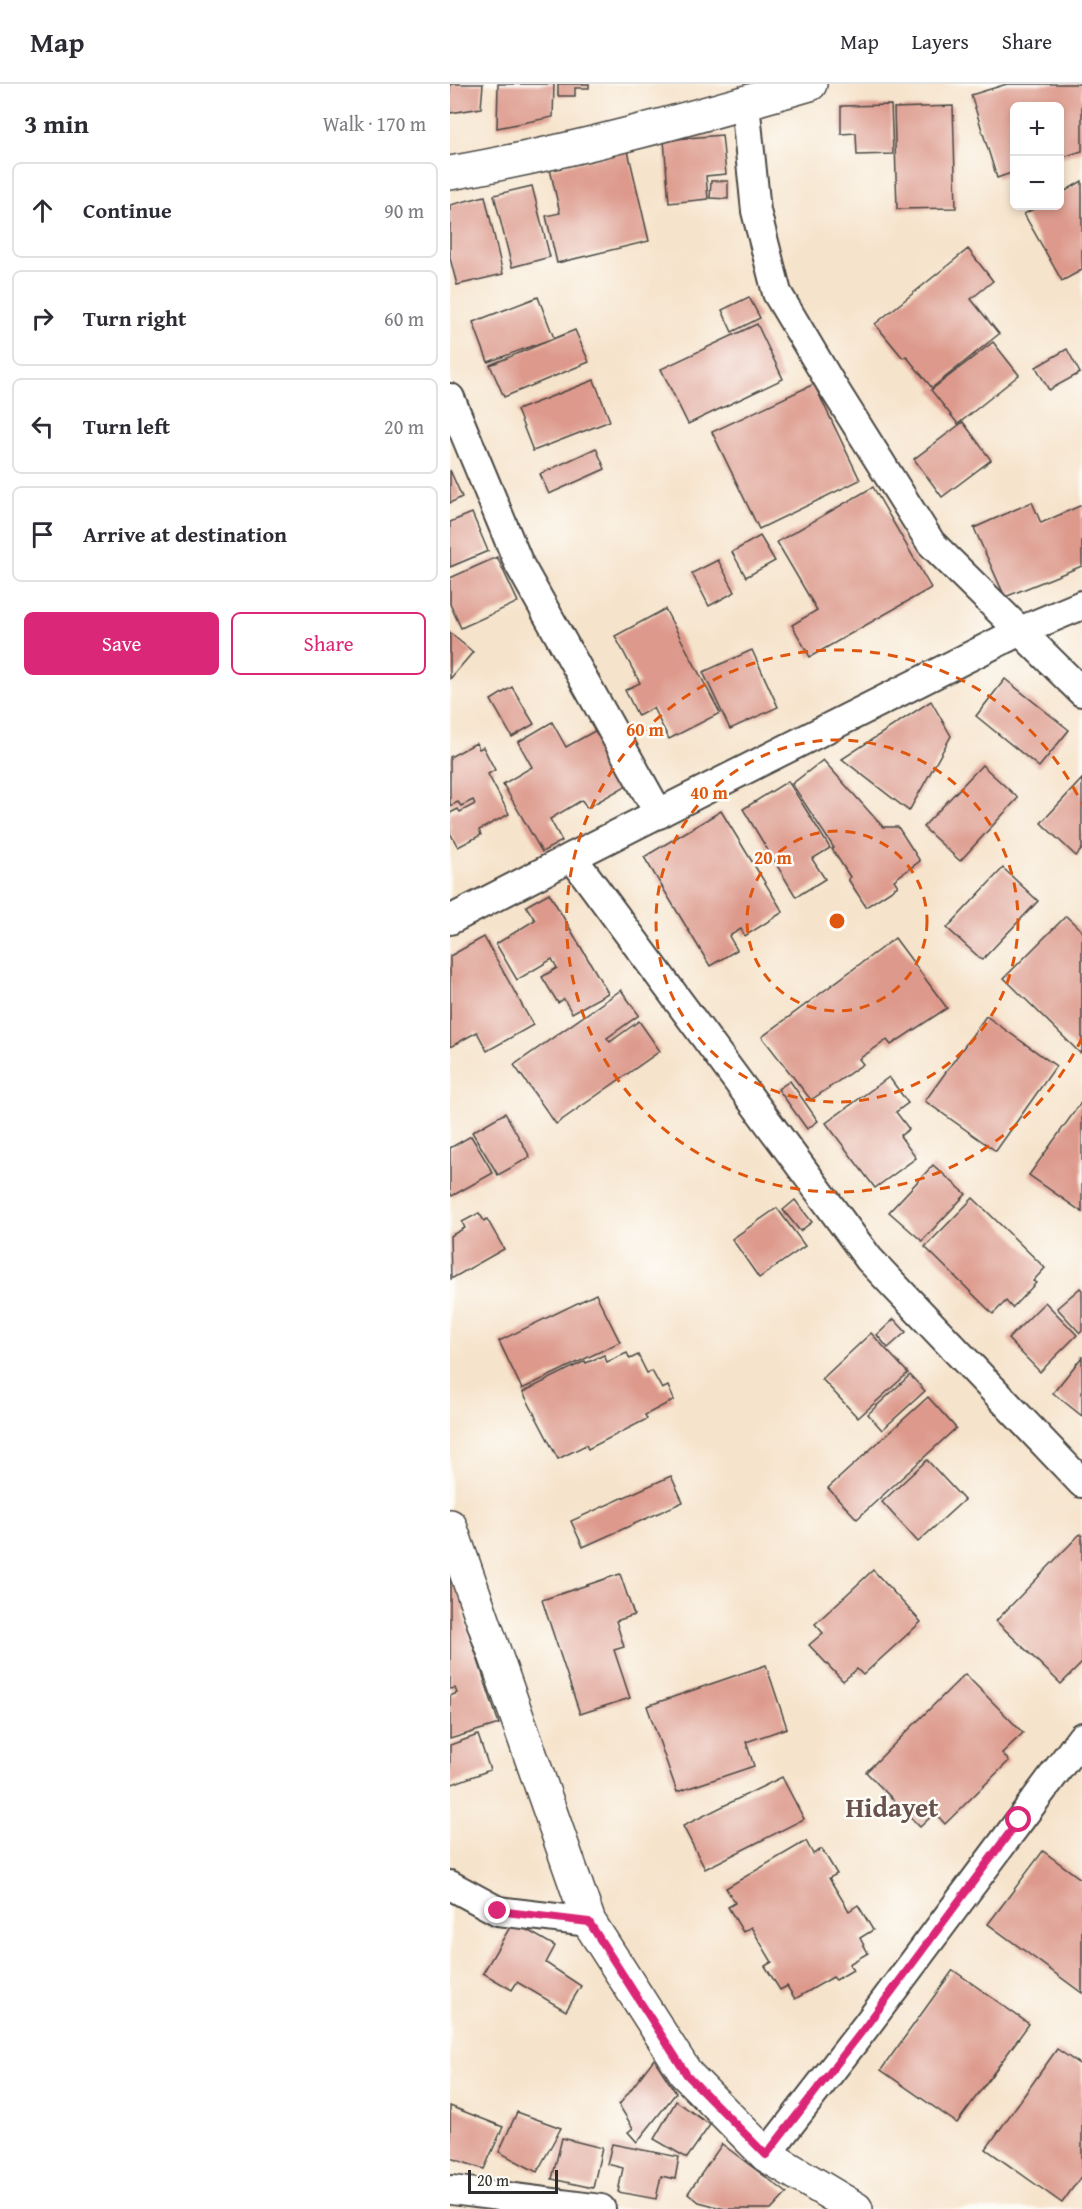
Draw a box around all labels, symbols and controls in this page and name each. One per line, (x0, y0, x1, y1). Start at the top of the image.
text: Map (30, 21, 84, 62)
text: Map (840, 26, 879, 57)
text: Layers (912, 26, 969, 57)
text: Share (1002, 26, 1052, 57)
map controls (1010, 102, 1064, 210)
button: + (1010, 102, 1064, 156)
text: 3 min (24, 104, 89, 143)
text: Walk · 170 m (323, 109, 426, 138)
button: − (1010, 156, 1064, 210)
icon: ahead (26, 194, 59, 227)
text: Continue (83, 194, 172, 226)
text: 90 m (384, 196, 424, 225)
icon: right (26, 302, 59, 335)
text: Turn right (83, 302, 186, 334)
text: 60 m (384, 304, 424, 333)
icon: left (26, 410, 59, 443)
text: Turn left (83, 410, 170, 442)
text: 20 m (384, 412, 424, 441)
icon: arrive (26, 518, 59, 551)
text: Arrive at destination (83, 518, 287, 550)
button: Save (24, 612, 219, 675)
button: Share (231, 612, 426, 675)
text: 60 m (626, 716, 665, 743)
text: 40 m (690, 779, 729, 806)
text: 20 m (754, 844, 793, 871)
centre of rings (827, 911, 847, 931)
district label: Hidayet (845, 1787, 939, 1827)
route start (1005, 1806, 1031, 1832)
route end (484, 1897, 510, 1923)
scale bar (468, 2167, 558, 2194)
text: 20 m (477, 2168, 509, 2192)

